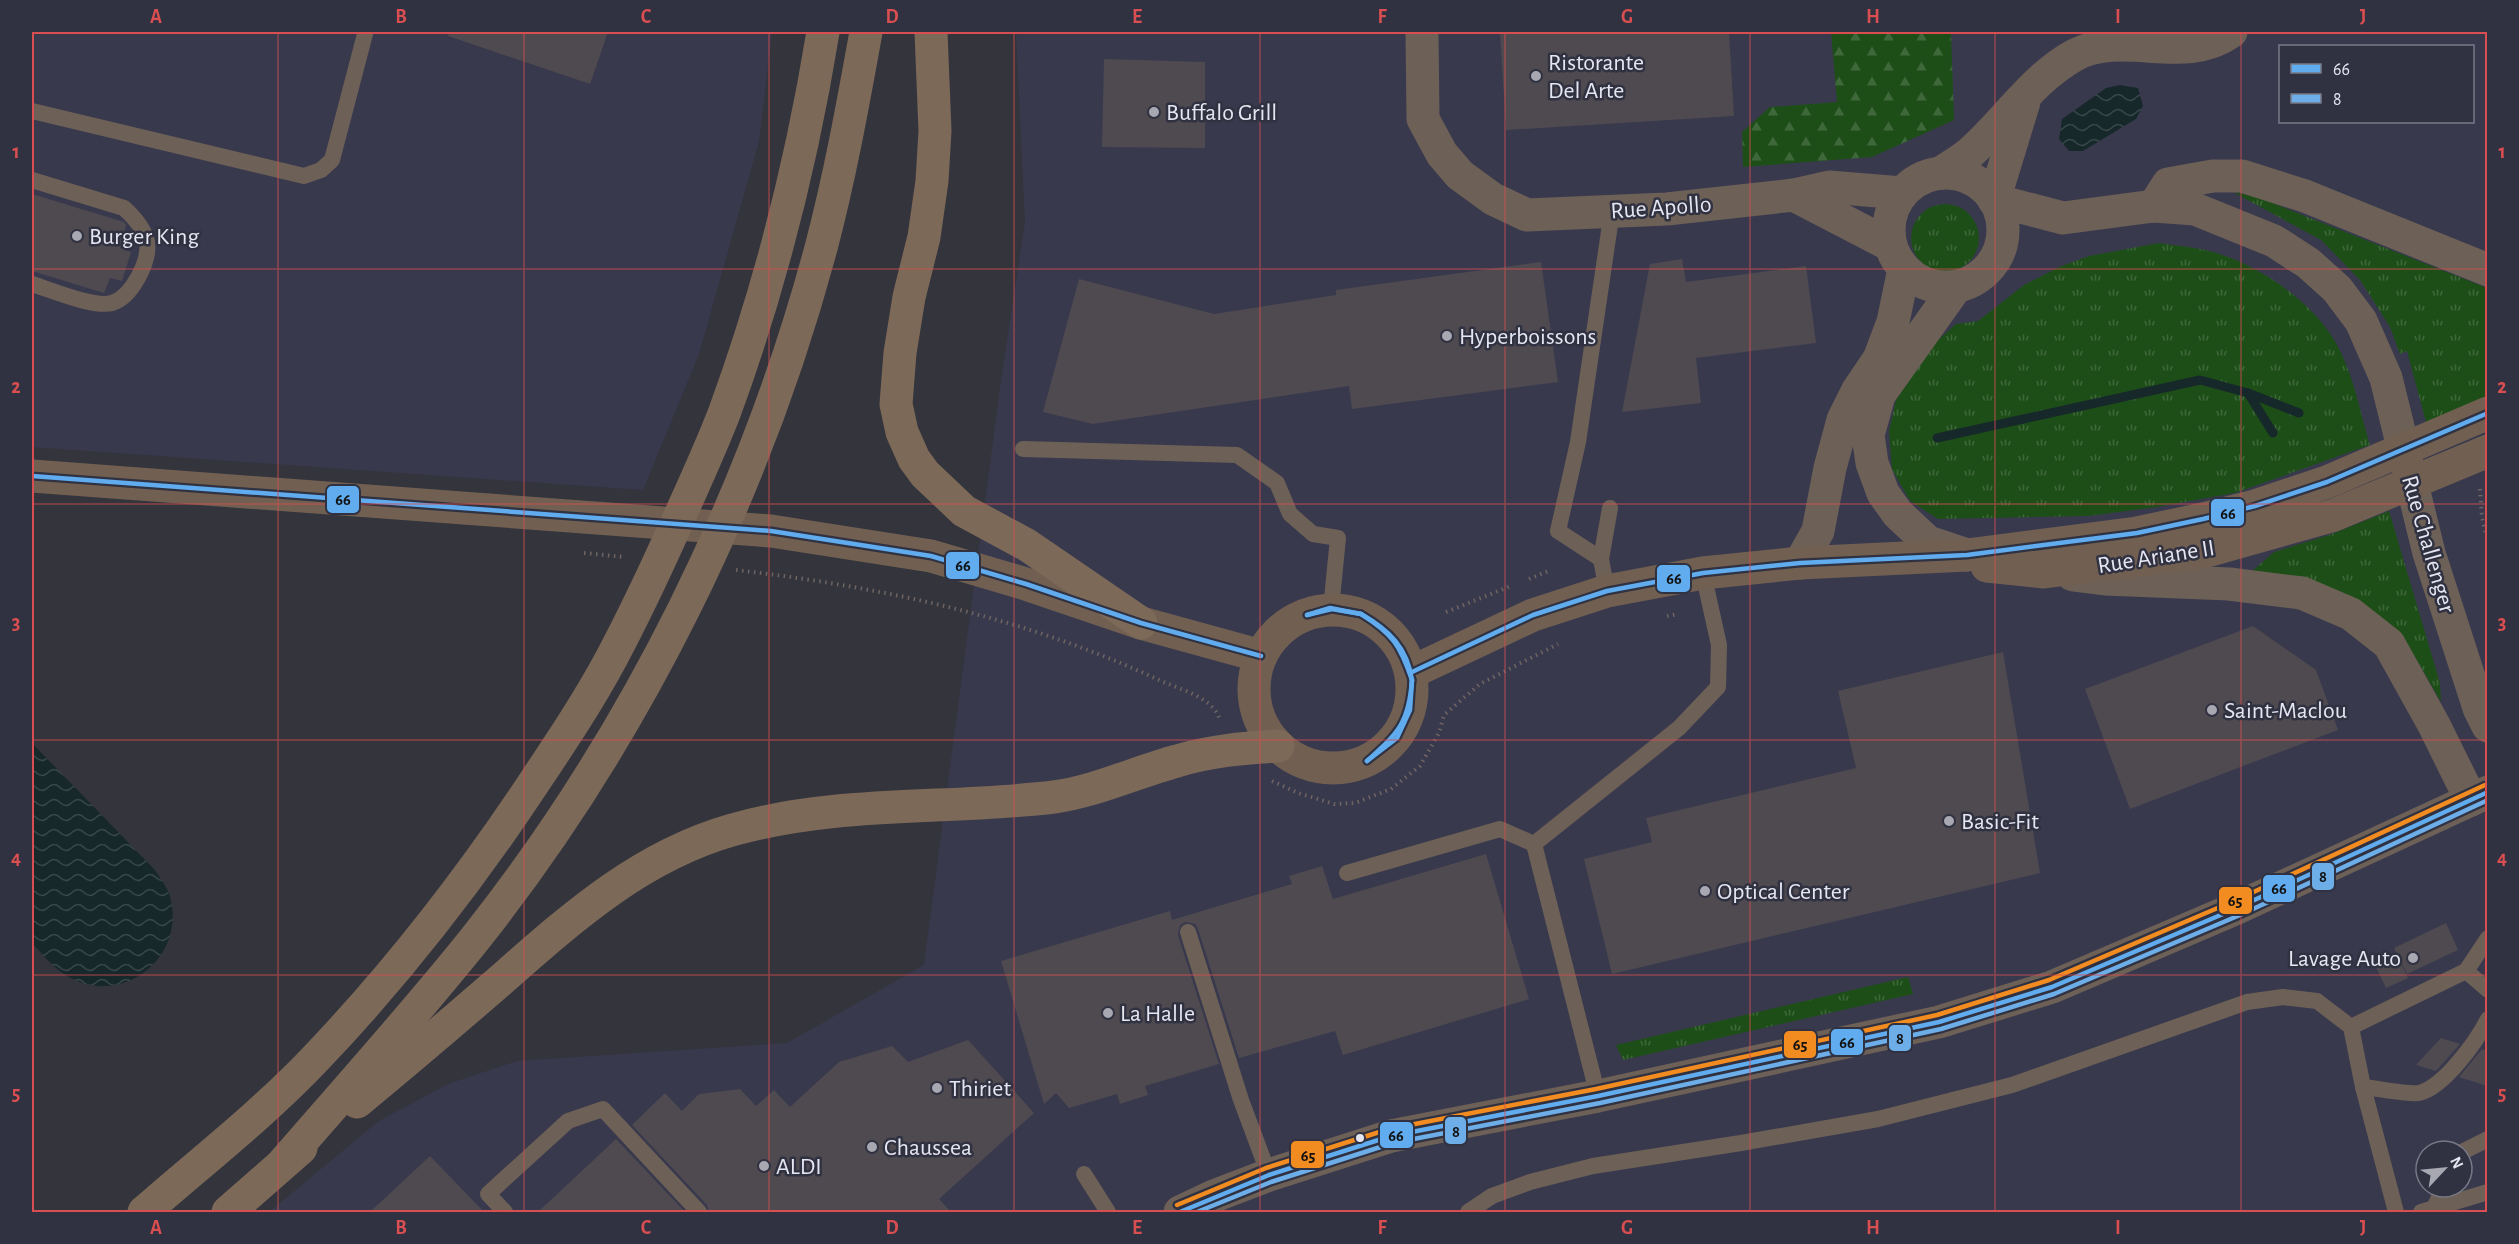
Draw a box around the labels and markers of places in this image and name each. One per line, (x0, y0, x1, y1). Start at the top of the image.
place label: Ristorante Del Arte (1548, 51, 1644, 103)
marker: Ristorante Del Arte (1529, 69, 1543, 83)
place label: Buffalo Grill (1166, 101, 1277, 125)
marker: Buffalo Grill (1147, 105, 1161, 119)
place label: Burger King (89, 225, 199, 249)
marker: Burger King (70, 229, 84, 243)
place label: Hyperboissons (1459, 325, 1596, 349)
marker: Hyperboissons (1440, 329, 1454, 343)
place label: Saint-Maclou (2224, 699, 2347, 723)
marker: Saint-Maclou (2205, 703, 2219, 717)
place label: Basic-Fit (1961, 810, 2039, 834)
marker: Basic-Fit (1942, 814, 1956, 828)
place label: Optical Center (1717, 880, 1850, 904)
marker: Optical Center (1698, 884, 1712, 898)
place label: Lavage Auto (2288, 947, 2401, 971)
marker: Lavage Auto (2406, 951, 2420, 965)
place label: La Halle (1120, 1002, 1195, 1026)
marker: La Halle (1101, 1006, 1115, 1020)
place label: Thiriet (949, 1077, 1011, 1101)
marker: Thiriet (930, 1081, 944, 1095)
unlabelled marker (1354, 1132, 1366, 1144)
place label: Chaussea (884, 1136, 972, 1160)
marker: Chaussea (865, 1140, 879, 1154)
place label: ALDI (776, 1155, 822, 1179)
marker: ALDI (757, 1159, 771, 1173)

